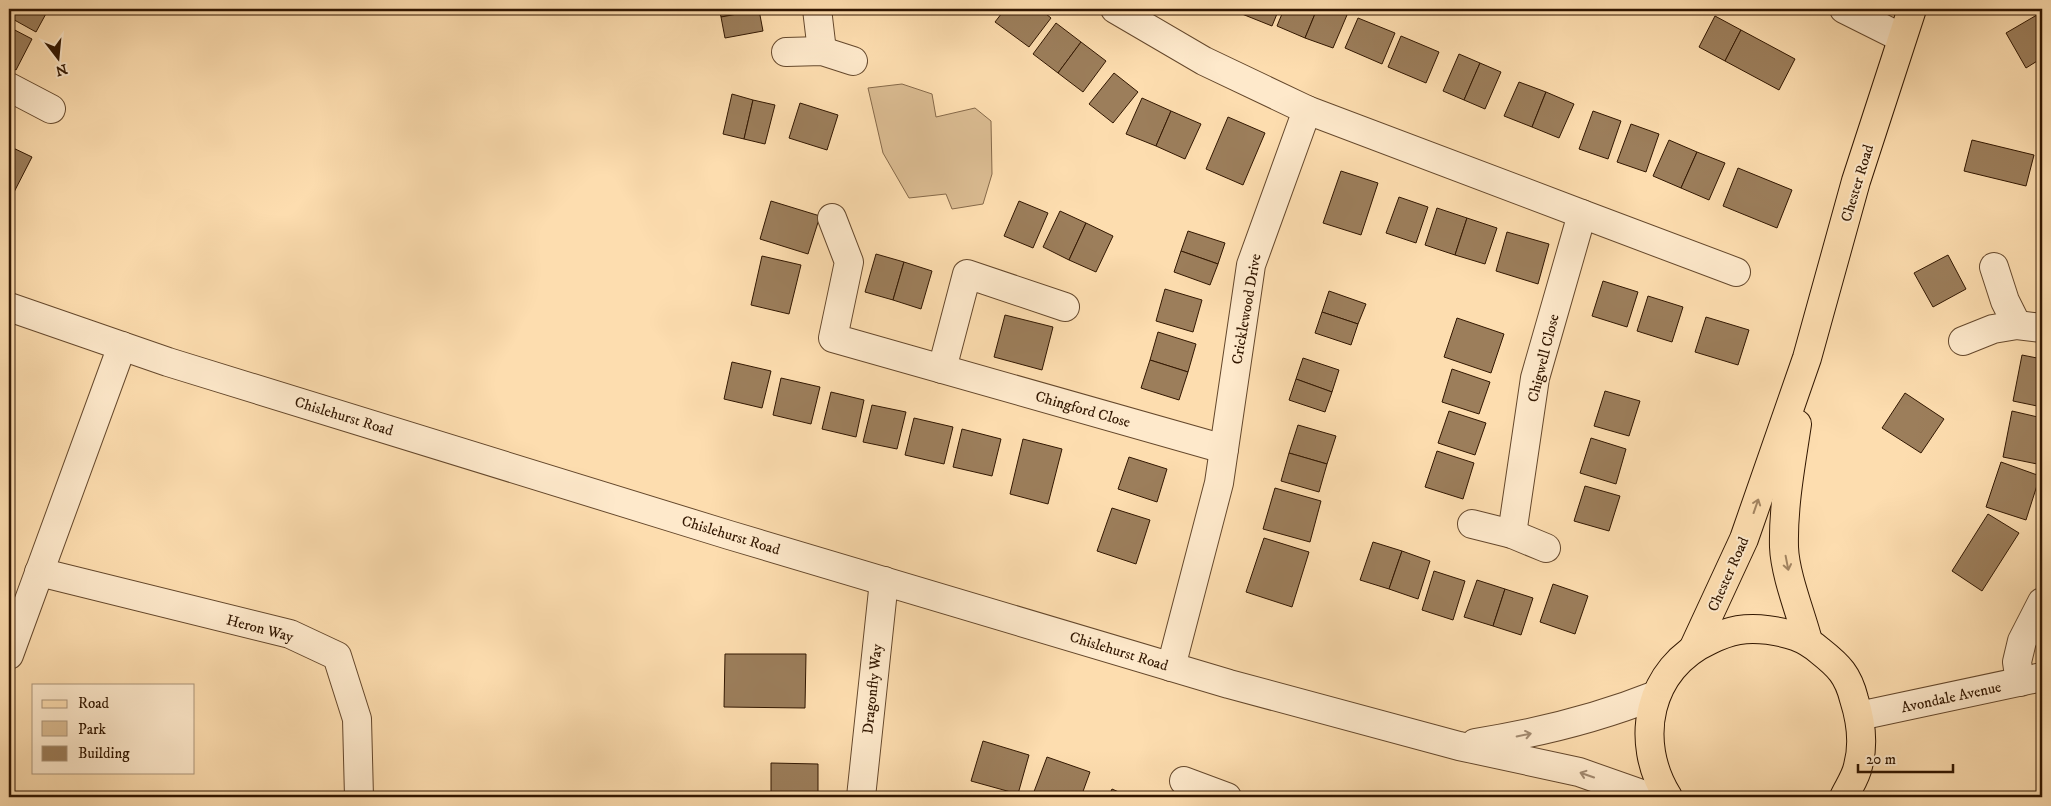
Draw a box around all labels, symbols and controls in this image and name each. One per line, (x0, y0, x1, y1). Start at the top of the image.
north arrow (32, 32, 82, 82)
text: N (53, 59, 69, 80)
street label: Chester Road (1837, 142, 1878, 224)
street label: Cricklewood Drive (1227, 252, 1266, 366)
street label: Chigwell Close (1523, 312, 1564, 404)
street label: Chingford Close (1033, 387, 1133, 432)
street label: Chislehurst Road (292, 392, 396, 441)
one-way arrow (1752, 499, 1761, 514)
street label: Chislehurst Road (679, 511, 783, 560)
street label: Chester Road (1704, 533, 1754, 615)
one-way arrow (1782, 554, 1792, 570)
street label: Heron Way (224, 610, 296, 647)
street label: Chislehurst Road (1067, 627, 1171, 676)
street label: Dragonfly Way (858, 642, 887, 735)
street label: Avondale Avenue (1899, 678, 2003, 717)
legend (32, 684, 195, 774)
text: Road (78, 694, 110, 713)
text: Park (78, 720, 107, 739)
one-way arrow (1516, 730, 1532, 739)
scale bar (1858, 741, 1954, 773)
text: Building (78, 744, 130, 763)
text: 20 m (1866, 750, 1896, 769)
one-way arrow (1580, 770, 1596, 779)

